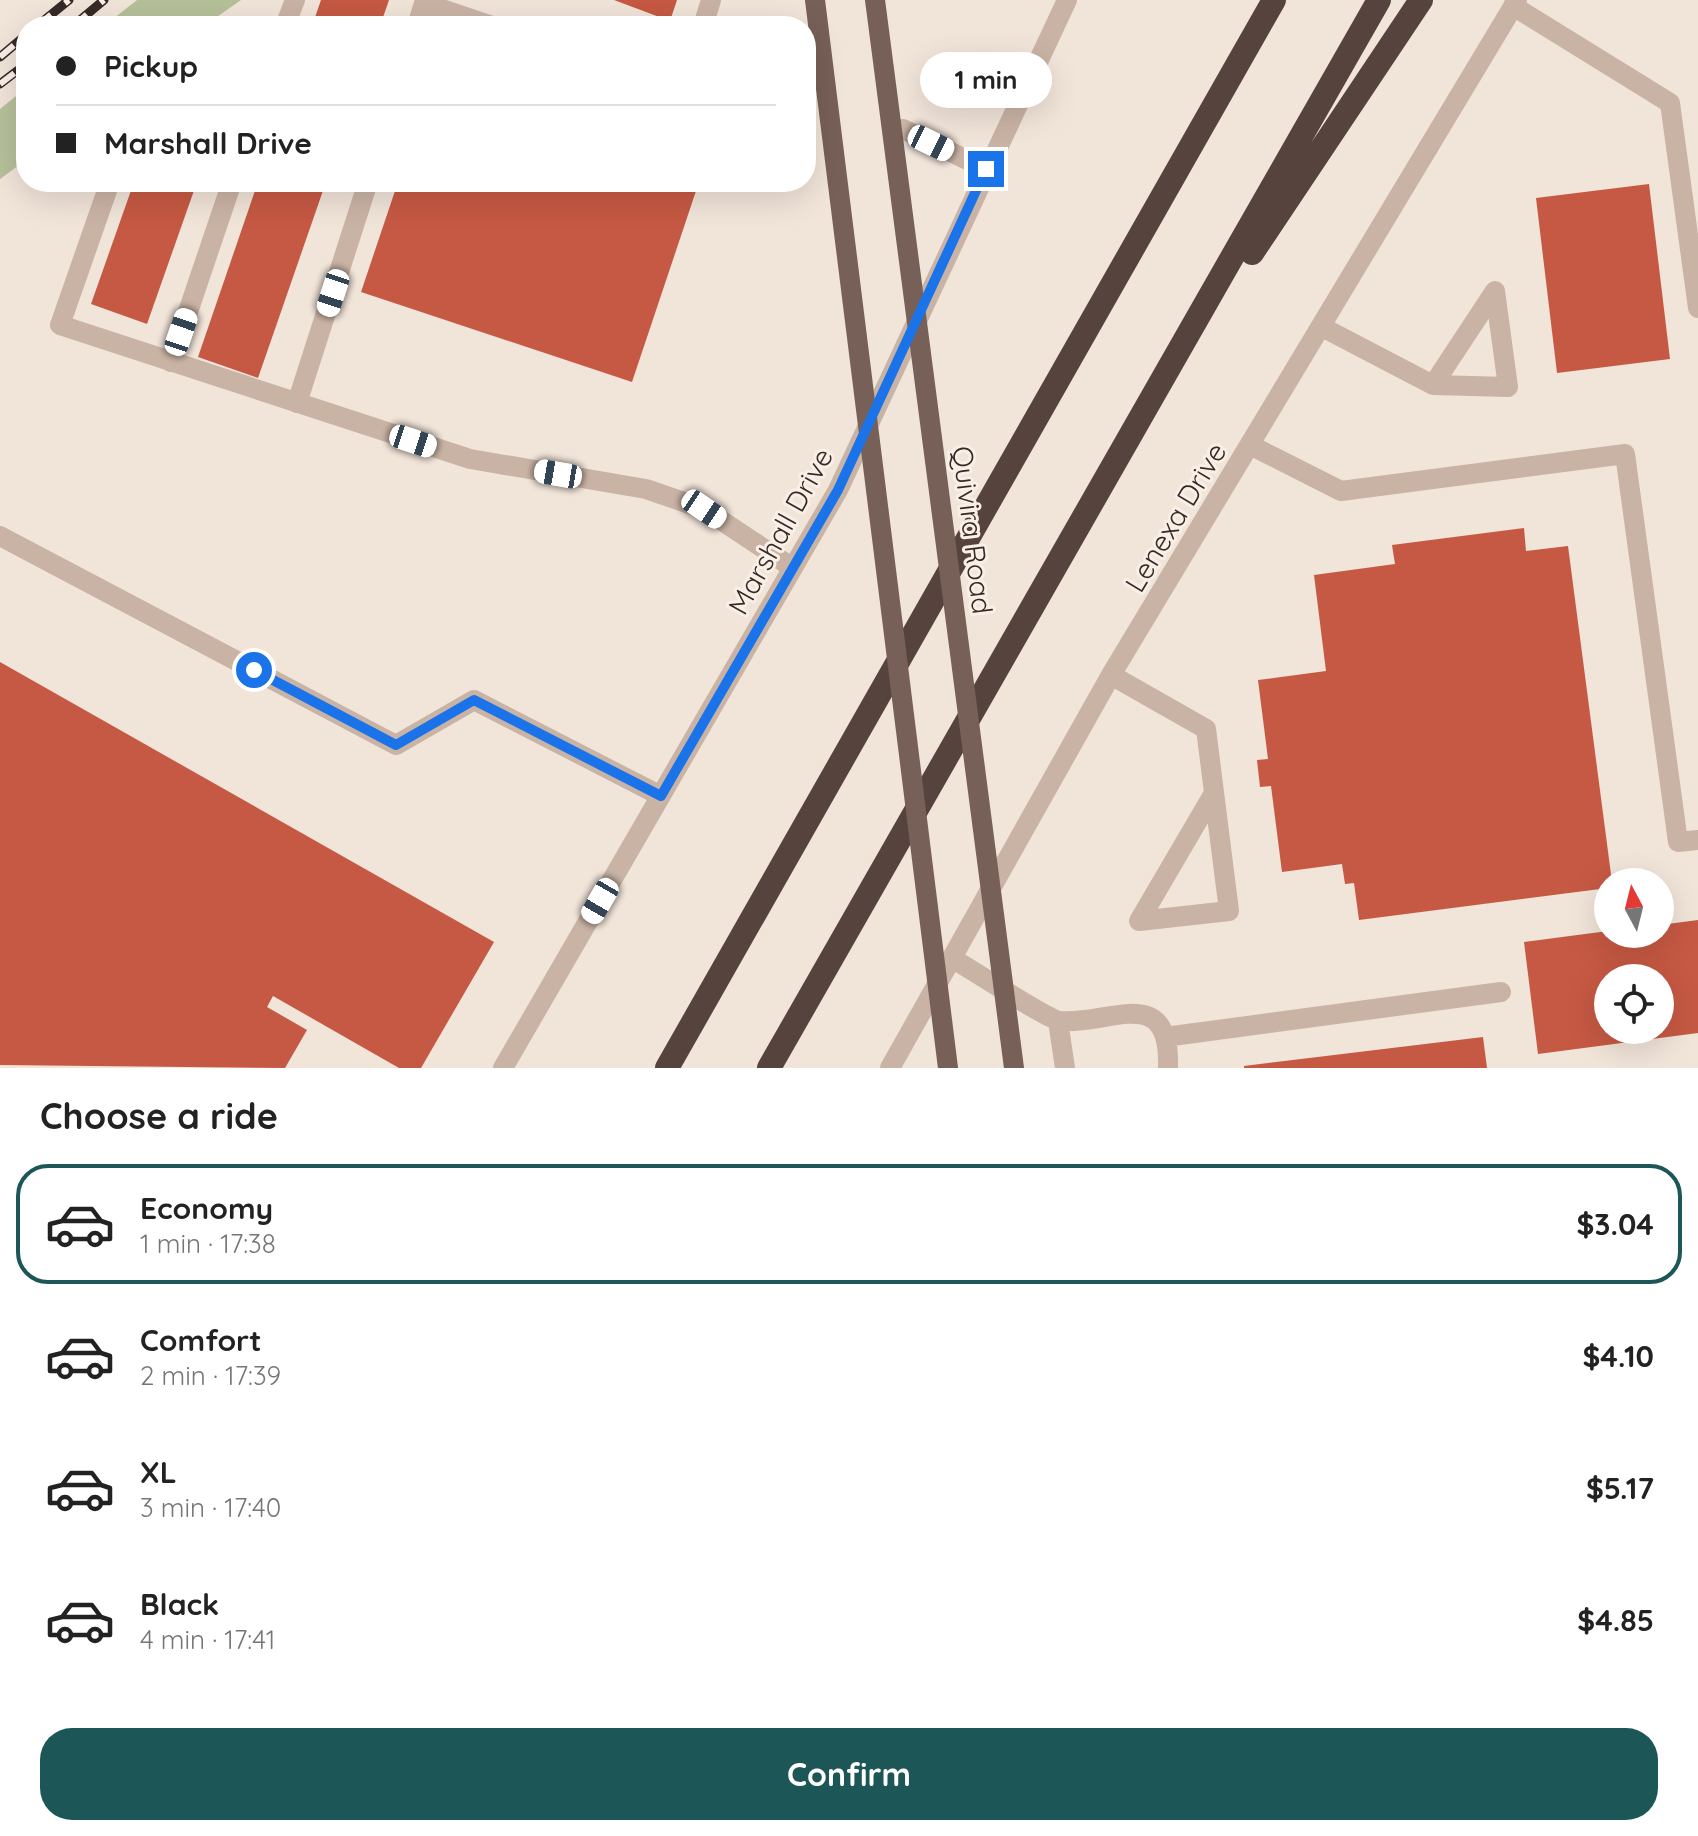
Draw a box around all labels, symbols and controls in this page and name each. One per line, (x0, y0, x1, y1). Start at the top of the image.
text: Pickup (104, 47, 198, 85)
callout: 1 min (920, 53, 1052, 109)
text: 1 min (955, 63, 1018, 96)
car (904, 122, 958, 164)
text: Marshall Drive (104, 124, 312, 162)
route end (968, 151, 1004, 187)
car (314, 266, 352, 320)
car (162, 305, 200, 359)
car (386, 422, 440, 460)
street label: Lenexa Drive (1117, 436, 1233, 598)
street label: Marshall Drive (720, 442, 840, 620)
street label: Quivira Road (945, 444, 1001, 616)
car (532, 458, 584, 490)
car (677, 486, 731, 532)
route start (236, 652, 272, 688)
north arrow (1594, 868, 1674, 948)
map controls (1594, 868, 1674, 1044)
car (578, 874, 622, 928)
button: locate (1594, 964, 1674, 1044)
text: Choose a ride (40, 1093, 278, 1138)
icon: car (44, 1188, 116, 1260)
text: Economy (140, 1189, 273, 1227)
text: $3.04 (1576, 1205, 1654, 1243)
text: 1 min · 17:38 (140, 1227, 276, 1260)
icon: car (44, 1320, 116, 1392)
text: Comfort (140, 1321, 261, 1359)
text: $4.10 (1582, 1337, 1654, 1375)
text: 2 min · 17:39 (140, 1359, 281, 1392)
icon: car (44, 1452, 116, 1524)
text: XL (140, 1453, 177, 1491)
text: $5.17 (1586, 1469, 1654, 1507)
text: 3 min · 17:40 (140, 1491, 281, 1524)
icon: car (44, 1584, 116, 1656)
text: Black (140, 1585, 219, 1623)
text: $4.85 (1577, 1601, 1654, 1639)
text: 4 min · 17:41 (140, 1623, 275, 1656)
button: Confirm (40, 1728, 1658, 1820)

